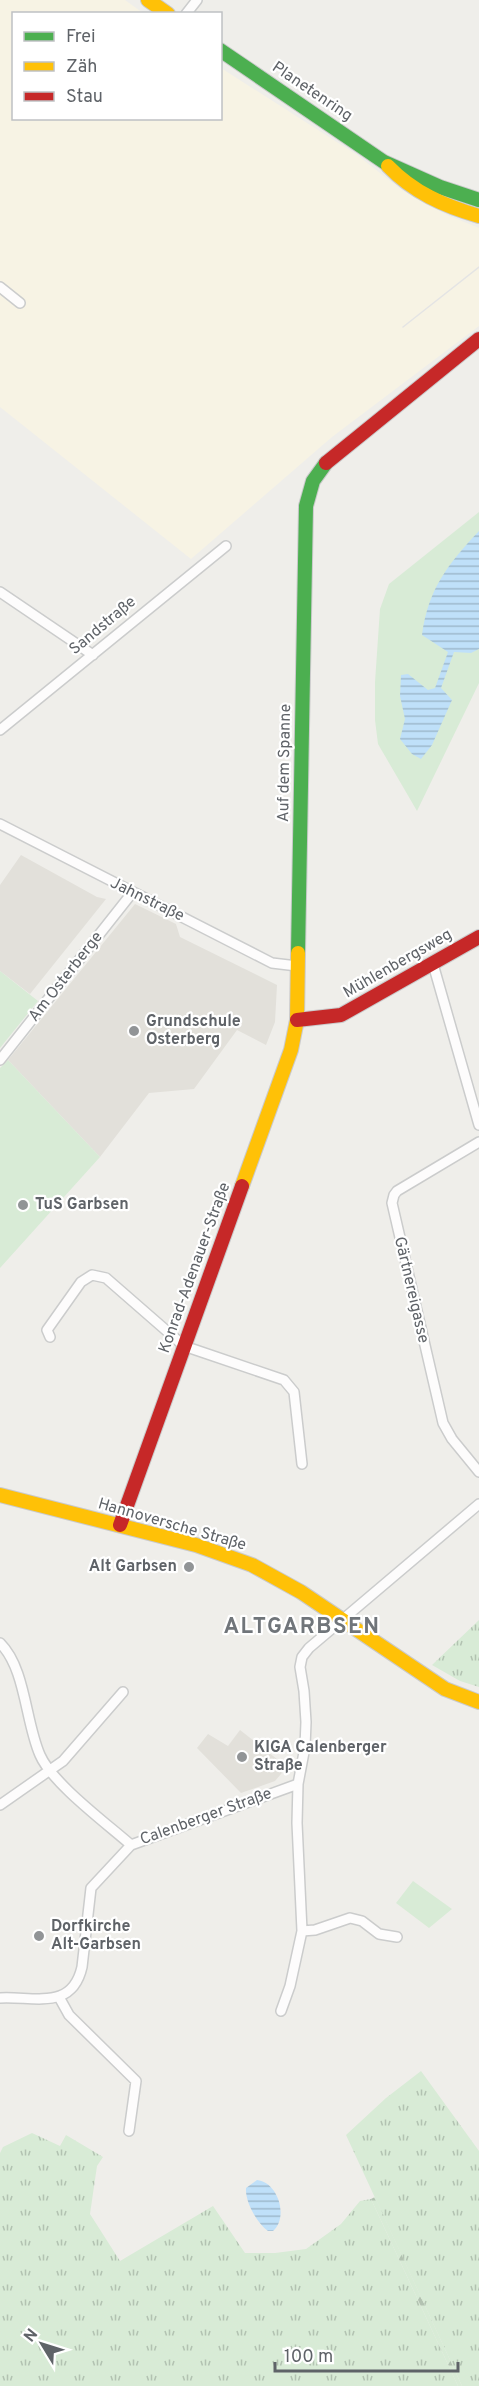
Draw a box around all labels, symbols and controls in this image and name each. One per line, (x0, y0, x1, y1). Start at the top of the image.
legend (12, 12, 222, 120)
text: Frei (66, 26, 96, 49)
text: Zäh (66, 56, 97, 79)
street label: Planetenring (268, 58, 356, 126)
text: Stau (66, 86, 103, 109)
street label: Sandstraße (66, 592, 140, 660)
street label: Auf dem Spanne (274, 704, 296, 822)
street label: Jahnstraße (107, 874, 187, 926)
street label: Mühlenbergsweg (340, 925, 456, 1003)
street label: Am Osterberge (25, 928, 107, 1026)
place label: Grundschule Osterberg (146, 1012, 241, 1050)
marker: Grundschule Osterberg (127, 1024, 141, 1038)
street label: Konrad-Adenauer-Straße (155, 1180, 235, 1356)
place label: TuS Garbsen (35, 1195, 129, 1215)
marker: TuS Garbsen (16, 1198, 30, 1212)
street label: Gärtnereigasse (389, 1235, 433, 1345)
street label: Hannoversche Straße (96, 1494, 248, 1556)
place label: Alt Garbsen (89, 1557, 177, 1577)
marker: Alt Garbsen (182, 1560, 196, 1574)
district label: ALTGARBSEN (224, 1614, 380, 1641)
place label: KIGA Calenberger Straße (254, 1738, 387, 1776)
marker: KIGA Calenberger Straße (235, 1750, 249, 1764)
street label: Calenberger Straße (137, 1784, 275, 1850)
place label: Dorfkirche Alt-Garbsen (51, 1917, 141, 1955)
marker: Dorfkirche Alt-Garbsen (32, 1929, 46, 1943)
north arrow (12, 2314, 72, 2374)
text: N (20, 2325, 43, 2347)
scale bar (275, 2335, 458, 2373)
text: 100 m (284, 2346, 333, 2369)

